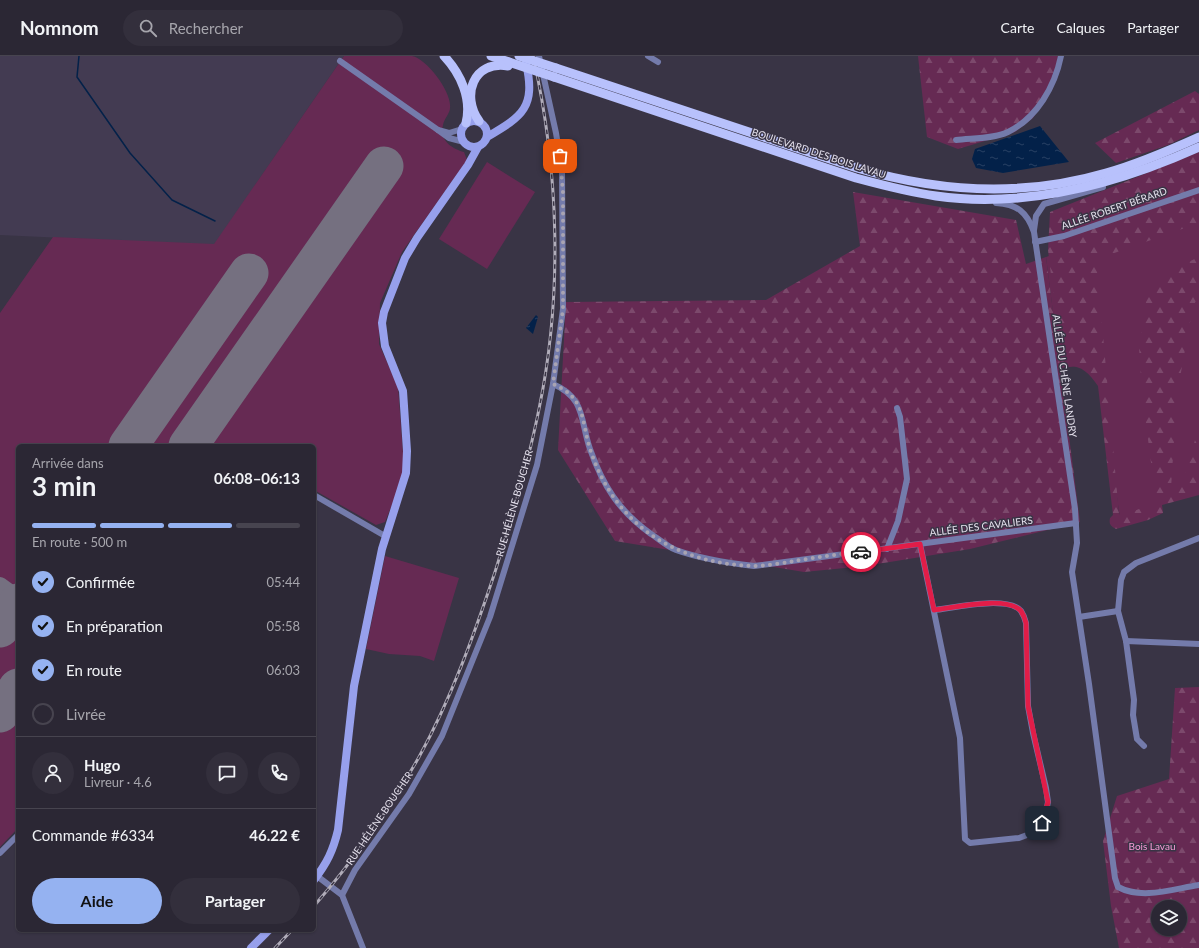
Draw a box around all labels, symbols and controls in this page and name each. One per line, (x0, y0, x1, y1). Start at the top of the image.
search box (123, 10, 403, 46)
text: Nomnom (20, 16, 99, 39)
icon: search (137, 17, 159, 39)
text: Rechercher (169, 19, 243, 37)
text: Carte (1001, 19, 1034, 36)
text: Calques (1056, 19, 1105, 36)
text: Partager (1127, 19, 1179, 36)
street label: BOULEVARD DES BOIS LAVAU (750, 126, 888, 180)
pin (543, 139, 577, 173)
icon: bag (549, 145, 571, 167)
street label: ALLÉE ROBERT BÉRARD (1060, 184, 1169, 232)
street label: ALLÉE DU CHÊNE LANDRY (1050, 314, 1080, 439)
street label: RUE HÉLÈNE BOUCHER (493, 448, 535, 558)
text: Arrivée dans (32, 455, 104, 471)
text: 06:08–06:13 (214, 469, 300, 487)
text: 3 min (32, 470, 96, 502)
street label: ALLÉE DES CAVALIERS (929, 514, 1033, 538)
courier (841, 532, 881, 572)
text: En route · 500 m (32, 534, 127, 550)
icon: car (850, 541, 872, 563)
icon: check (32, 571, 54, 593)
text: Confirmée (66, 573, 135, 591)
text: 05:44 (267, 574, 300, 590)
icon: check (32, 615, 54, 637)
text: En préparation (66, 617, 163, 635)
text: 05:58 (267, 618, 300, 634)
icon: check (32, 659, 54, 681)
text: En route (66, 661, 122, 679)
text: 06:03 (267, 662, 300, 678)
text: Livrée (66, 705, 106, 723)
button: person (32, 752, 74, 794)
button: chat (206, 752, 248, 794)
button: phone (258, 752, 300, 794)
text: Hugo (84, 756, 120, 774)
street label: RUE HÉLÈNE BOUCHER (343, 768, 415, 867)
text: Livreur · 4.6 (84, 774, 152, 790)
pin (1025, 806, 1059, 840)
icon: home (1031, 812, 1053, 834)
text: Commande #6334 (32, 826, 155, 844)
text: 46.22 € (249, 826, 300, 844)
park label: Bois Lavau (1129, 840, 1175, 852)
button: Aide (32, 878, 162, 924)
button: Partager (170, 878, 300, 924)
map controls (1151, 900, 1187, 936)
button: layers (1151, 900, 1187, 936)

